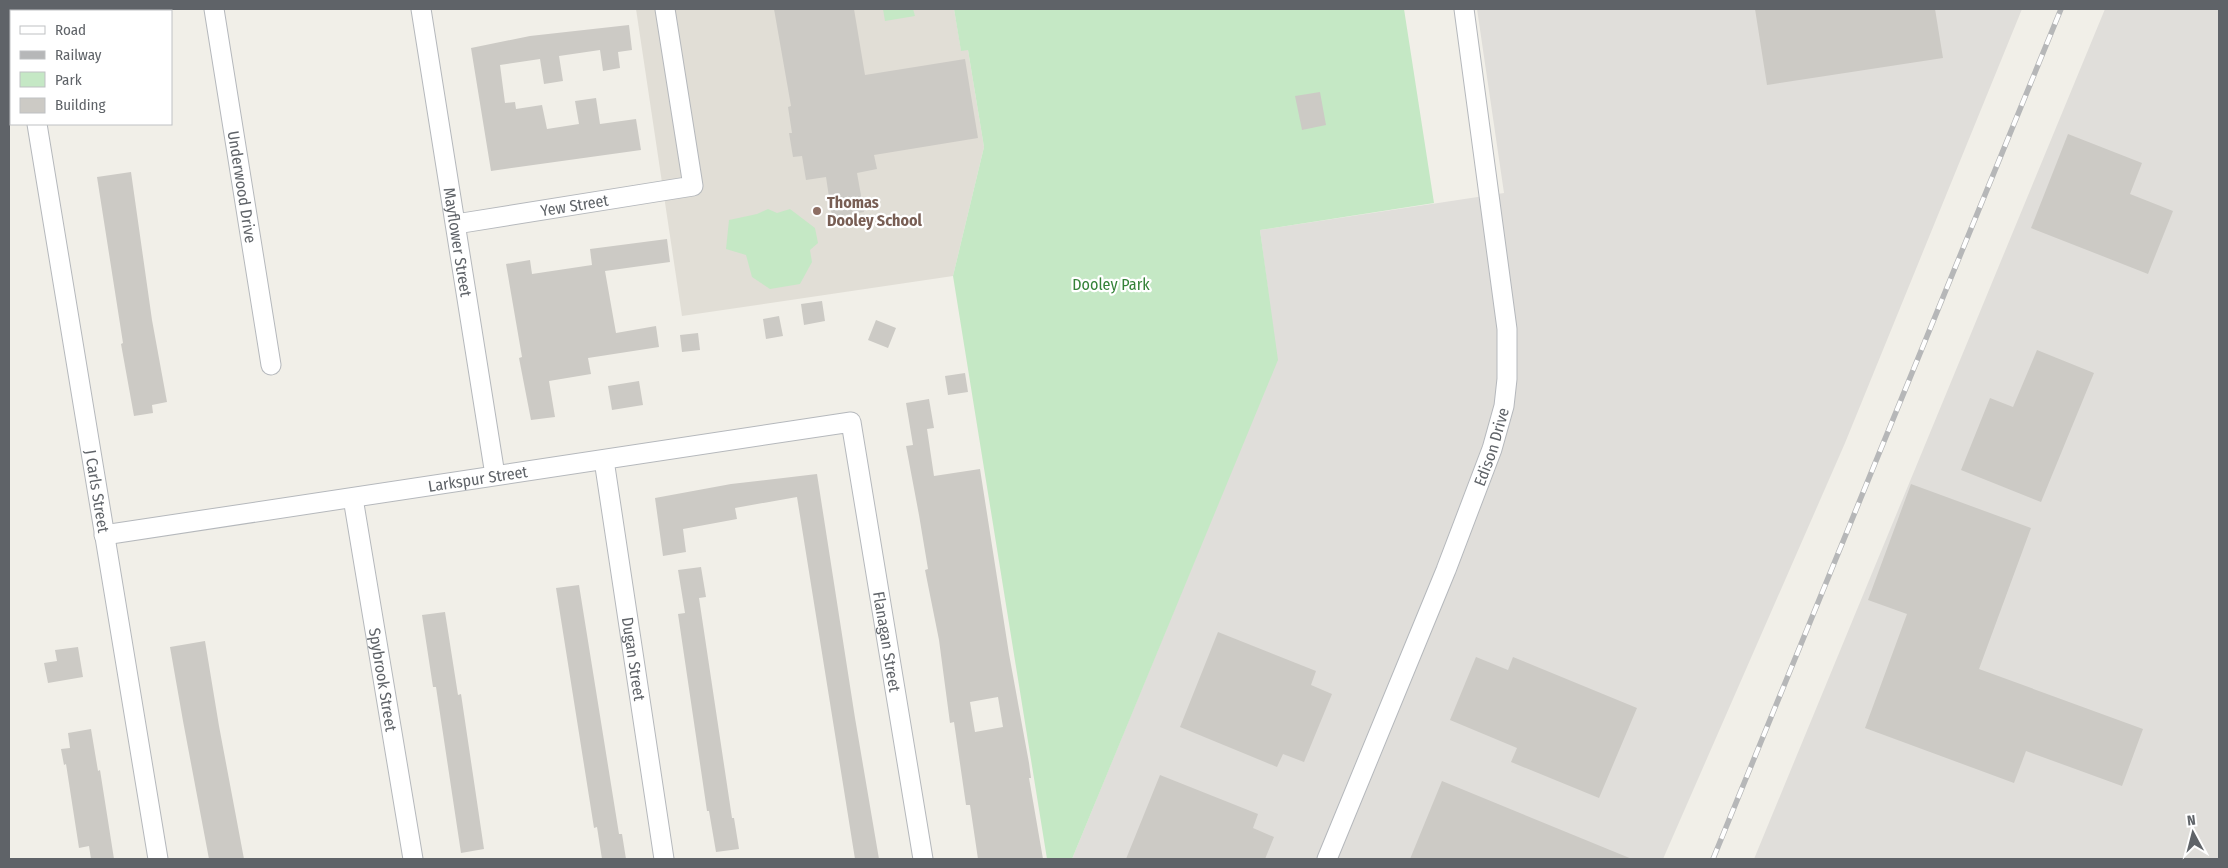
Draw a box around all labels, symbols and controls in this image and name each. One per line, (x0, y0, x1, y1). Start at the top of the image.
legend (10, 10, 172, 125)
text: Road (55, 21, 86, 39)
text: Railway (55, 46, 102, 64)
text: Park (55, 71, 82, 89)
text: Building (55, 96, 106, 114)
street label: Underwood Drive (224, 129, 261, 244)
street label: Mayflower Street (440, 186, 476, 299)
street label: Yew Street (539, 190, 611, 220)
place label: Thomas Dooley School (827, 193, 923, 230)
marker: Thomas Dooley School (811, 205, 823, 217)
park label: Dooley Park (1072, 275, 1150, 294)
street label: Edison Drive (1469, 405, 1513, 488)
street label: J Carls Street (81, 448, 114, 535)
street label: Larkspur Street (427, 461, 529, 495)
street label: Flanagan Street (870, 590, 905, 694)
street label: Dugan Street (618, 616, 650, 703)
street label: Spybrook Street (365, 626, 401, 733)
north arrow (2168, 808, 2218, 858)
text: N (2186, 812, 2197, 830)

